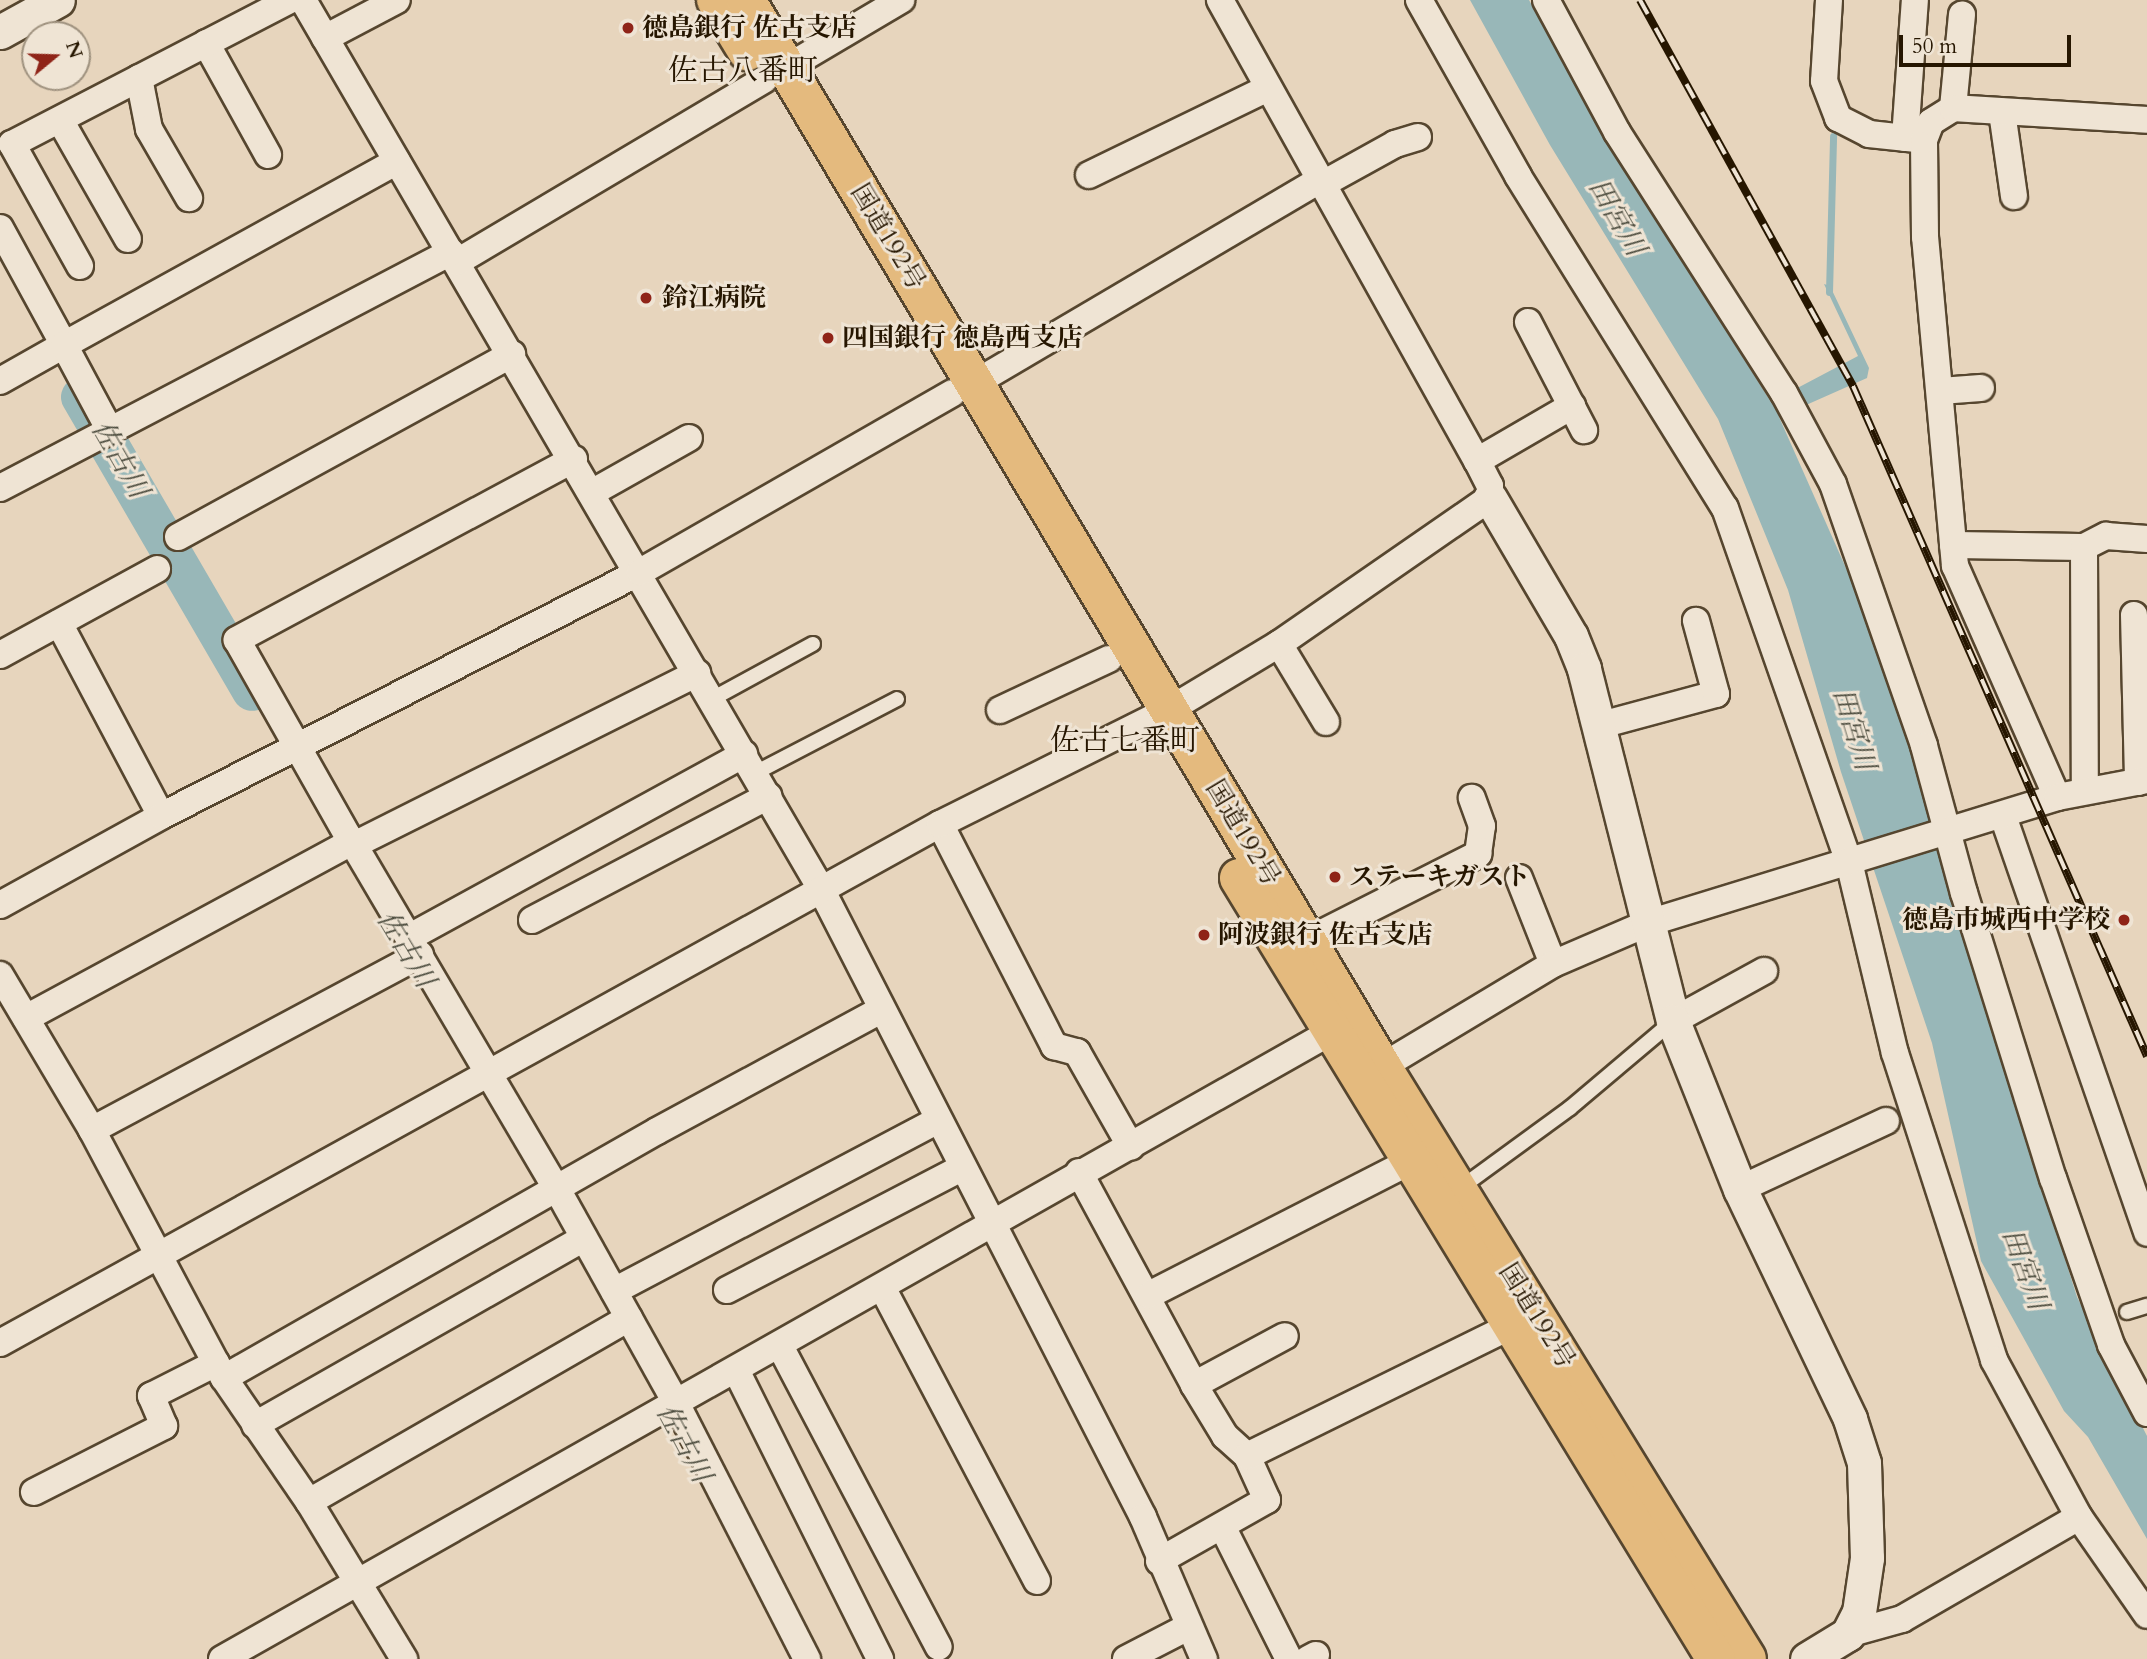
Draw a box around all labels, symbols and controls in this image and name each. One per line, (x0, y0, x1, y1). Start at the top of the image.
place label: 徳島銀行 佐古支店 (642, 12, 857, 44)
marker: 徳島銀行 佐古支店 (620, 20, 636, 36)
north arrow (21, 21, 91, 91)
scale bar (1902, 21, 2074, 65)
text: 50 m (1912, 32, 1957, 61)
text: N (59, 38, 89, 62)
district label: 佐古八番町 (668, 53, 818, 89)
water label: 田宮川 (1581, 172, 1653, 262)
street label: 国道192号 (844, 178, 932, 296)
place label: 鈴江病院 (662, 282, 766, 314)
marker: 鈴江病院 (636, 288, 656, 308)
place label: 四国銀行 徳島西支店 (842, 322, 1083, 354)
marker: 四国銀行 徳島西支店 (820, 330, 836, 346)
water label: 佐古川 (84, 414, 156, 504)
water label: 田宮川 (1826, 684, 1882, 774)
district label: 佐古七番町 (1050, 723, 1200, 759)
street label: 国道192号 (1199, 774, 1287, 892)
place label: ステーキガスト (1349, 861, 1531, 893)
marker: ステーキガスト (1327, 869, 1343, 885)
water label: 佐古川 (370, 904, 442, 994)
place label: 徳島市城西中学校 (1902, 904, 2110, 936)
marker: 徳島市城西中学校 (2116, 912, 2132, 928)
place label: 阿波銀行 佐古支店 (1218, 919, 1433, 951)
marker: 阿波銀行 佐古支店 (1196, 927, 1212, 943)
water label: 田宮川 (1995, 1224, 2055, 1314)
street label: 国道192号 (1493, 1258, 1581, 1374)
water label: 佐古川 (649, 1398, 719, 1488)

